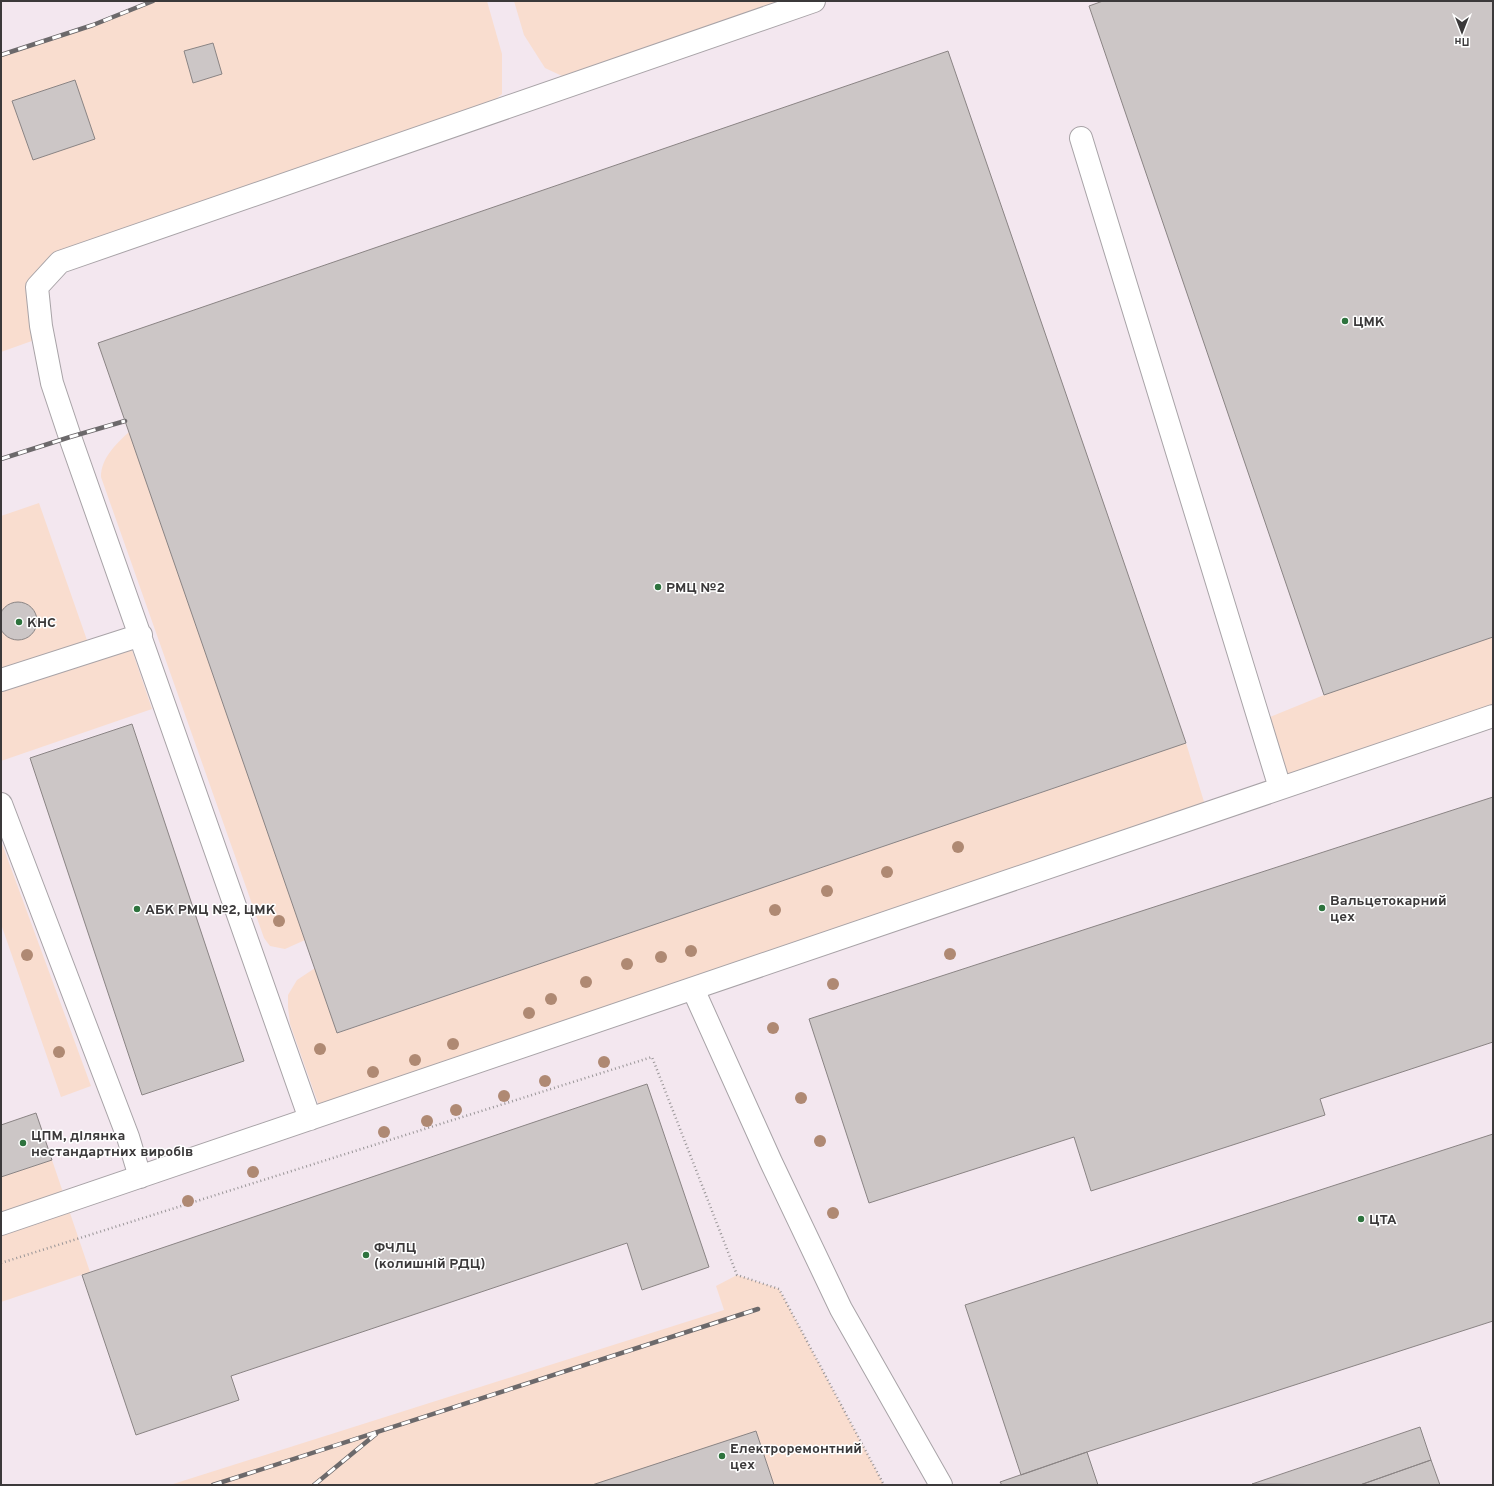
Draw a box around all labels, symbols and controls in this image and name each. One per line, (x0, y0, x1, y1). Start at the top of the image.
north arrow (1442, 12, 1482, 52)
text: Пн (1455, 34, 1469, 48)
place label: ЦМК (1353, 314, 1385, 331)
marker: ЦМК (1340, 316, 1350, 326)
place label: РМЦ №2 (666, 580, 725, 597)
marker: РМЦ №2 (653, 582, 663, 592)
place label: КНС (27, 615, 56, 632)
marker: КНС (14, 617, 24, 627)
place label: Вальцетокарний цех (1330, 893, 1447, 926)
place label: АБК РМЦ №2, ЦМК (145, 902, 276, 919)
marker: Вальцетокарний цех (1317, 903, 1327, 913)
marker: АБК РМЦ №2, ЦМК (132, 904, 142, 914)
place label: ЦПМ, ділянка нестандартних виробів (31, 1128, 193, 1161)
marker: ЦПМ, ділянка нестандартних виробів (18, 1138, 28, 1148)
place label: ЦТА (1369, 1212, 1397, 1229)
marker: ЦТА (1356, 1214, 1366, 1224)
place label: ФЧЛЦ (колишній РДЦ) (374, 1240, 486, 1273)
marker: ФЧЛЦ (колишній РДЦ) (361, 1250, 371, 1260)
place label: Електроремонтний цех (730, 1441, 862, 1474)
marker: Електроремонтний цех (717, 1451, 727, 1461)

